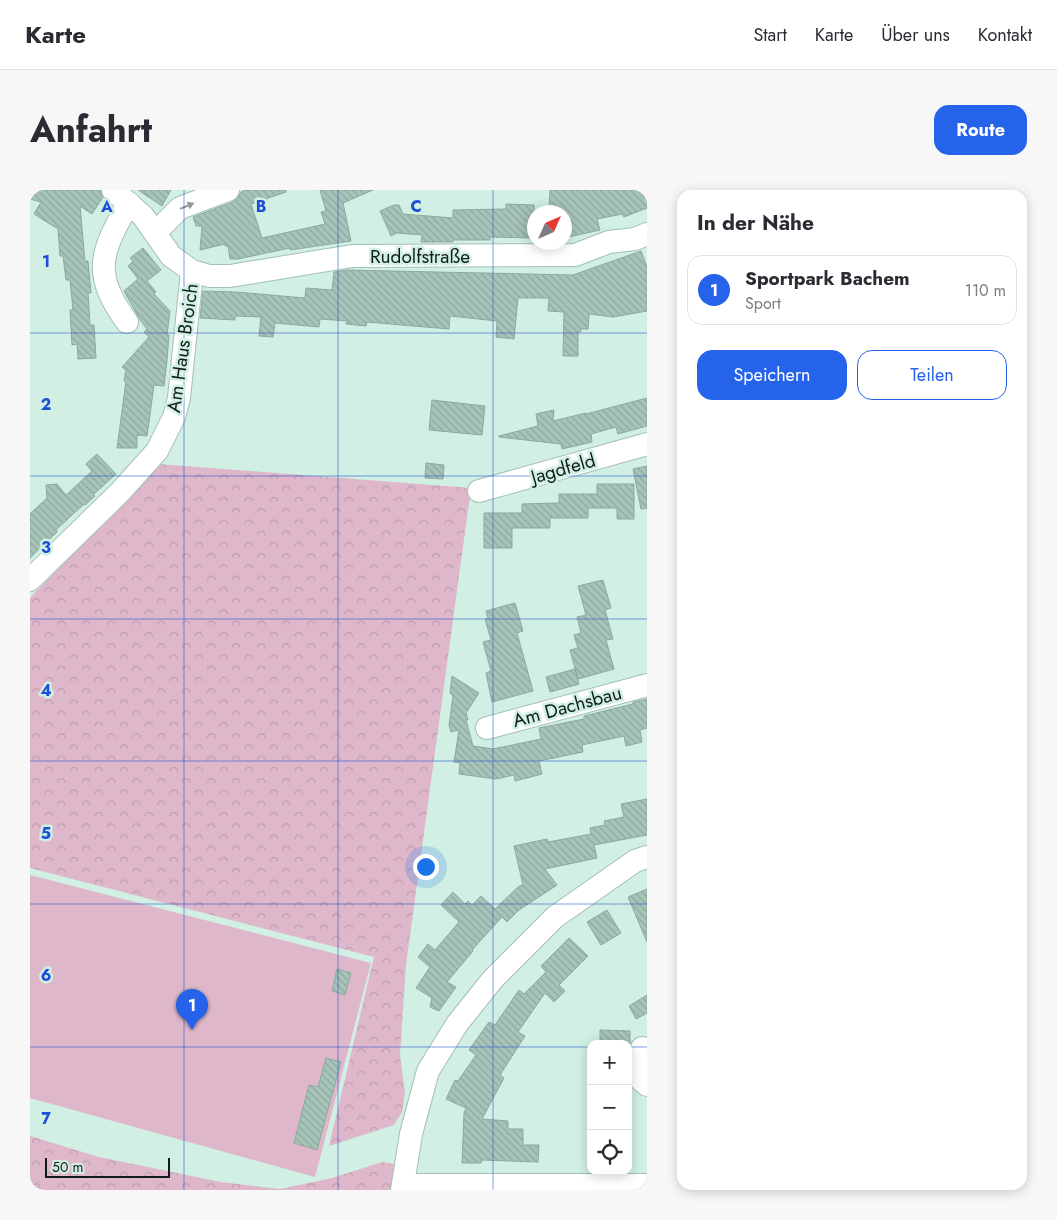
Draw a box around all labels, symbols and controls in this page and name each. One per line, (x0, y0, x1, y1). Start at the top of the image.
text: Karte (25, 17, 86, 52)
text: Start (753, 22, 787, 48)
text: Karte (815, 22, 853, 48)
text: Über uns (881, 22, 950, 48)
text: Kontakt (978, 22, 1032, 48)
text: Anfahrt (30, 105, 152, 155)
button: Route (934, 105, 1027, 155)
text: A (100, 195, 113, 218)
text: B (256, 195, 266, 218)
text: C (410, 195, 422, 218)
one-way arrow (180, 201, 194, 209)
north arrow (527, 205, 572, 250)
text: In der Nähe (697, 208, 814, 238)
street label: Rudolfstraße (370, 243, 470, 270)
text: 1 (42, 250, 50, 273)
text: Sportpark Bachem (745, 265, 910, 292)
text: 1 (710, 279, 718, 302)
text: 110 m (965, 279, 1006, 302)
street label: Am Haus Broich (160, 282, 205, 414)
text: Sport (745, 292, 781, 315)
button: Speichern (697, 350, 847, 400)
button: Teilen (857, 350, 1007, 400)
text: 2 (41, 393, 51, 416)
street label: Jagdfeld (525, 446, 598, 491)
text: 3 (41, 536, 51, 559)
text: 4 (40, 679, 52, 702)
street label: Am Dachsbau (510, 679, 625, 734)
text: 5 (41, 822, 51, 845)
your location (413, 854, 439, 880)
text: 6 (41, 964, 51, 987)
pin: 1 (176, 989, 208, 1030)
map controls (587, 1040, 632, 1175)
button: + (587, 1040, 632, 1085)
button: − (587, 1085, 632, 1130)
text: 7 (41, 1107, 51, 1130)
button: locate (587, 1130, 632, 1175)
scale bar (45, 1155, 170, 1178)
text: 50 m (52, 1157, 83, 1177)

